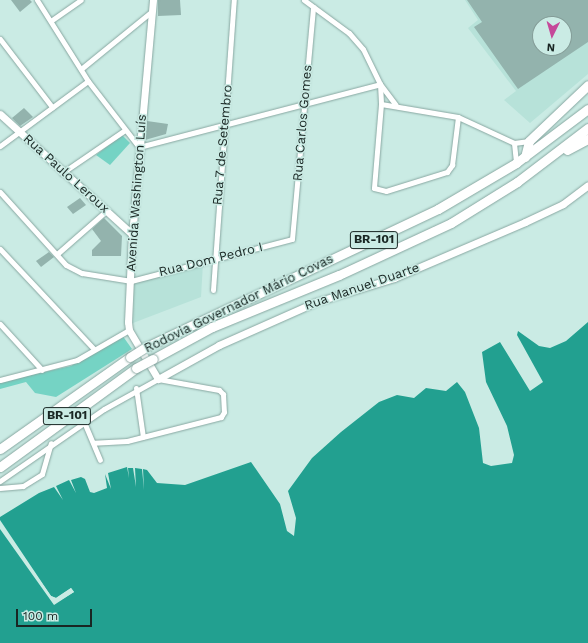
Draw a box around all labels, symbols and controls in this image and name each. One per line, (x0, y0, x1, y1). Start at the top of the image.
north arrow (532, 16, 572, 56)
text: N (546, 41, 556, 54)
street label: Rua Carlos Gomes (290, 64, 316, 182)
street label: Rua 7 de Setembro (210, 83, 236, 207)
street label: Avenida Washington Luís (124, 114, 150, 272)
street label: Rua Paulo Leroux (20, 131, 112, 217)
road number: BR-101 (349, 230, 399, 250)
street label: Rua Dom Pedro I (157, 239, 265, 281)
street label: Rodovia Governador Mário Covas (142, 251, 336, 357)
street label: Rua Manuel Duarte (302, 260, 422, 314)
road number: BR-101 (42, 406, 92, 426)
scale bar (18, 601, 94, 627)
text: 100 m (23, 609, 58, 623)

